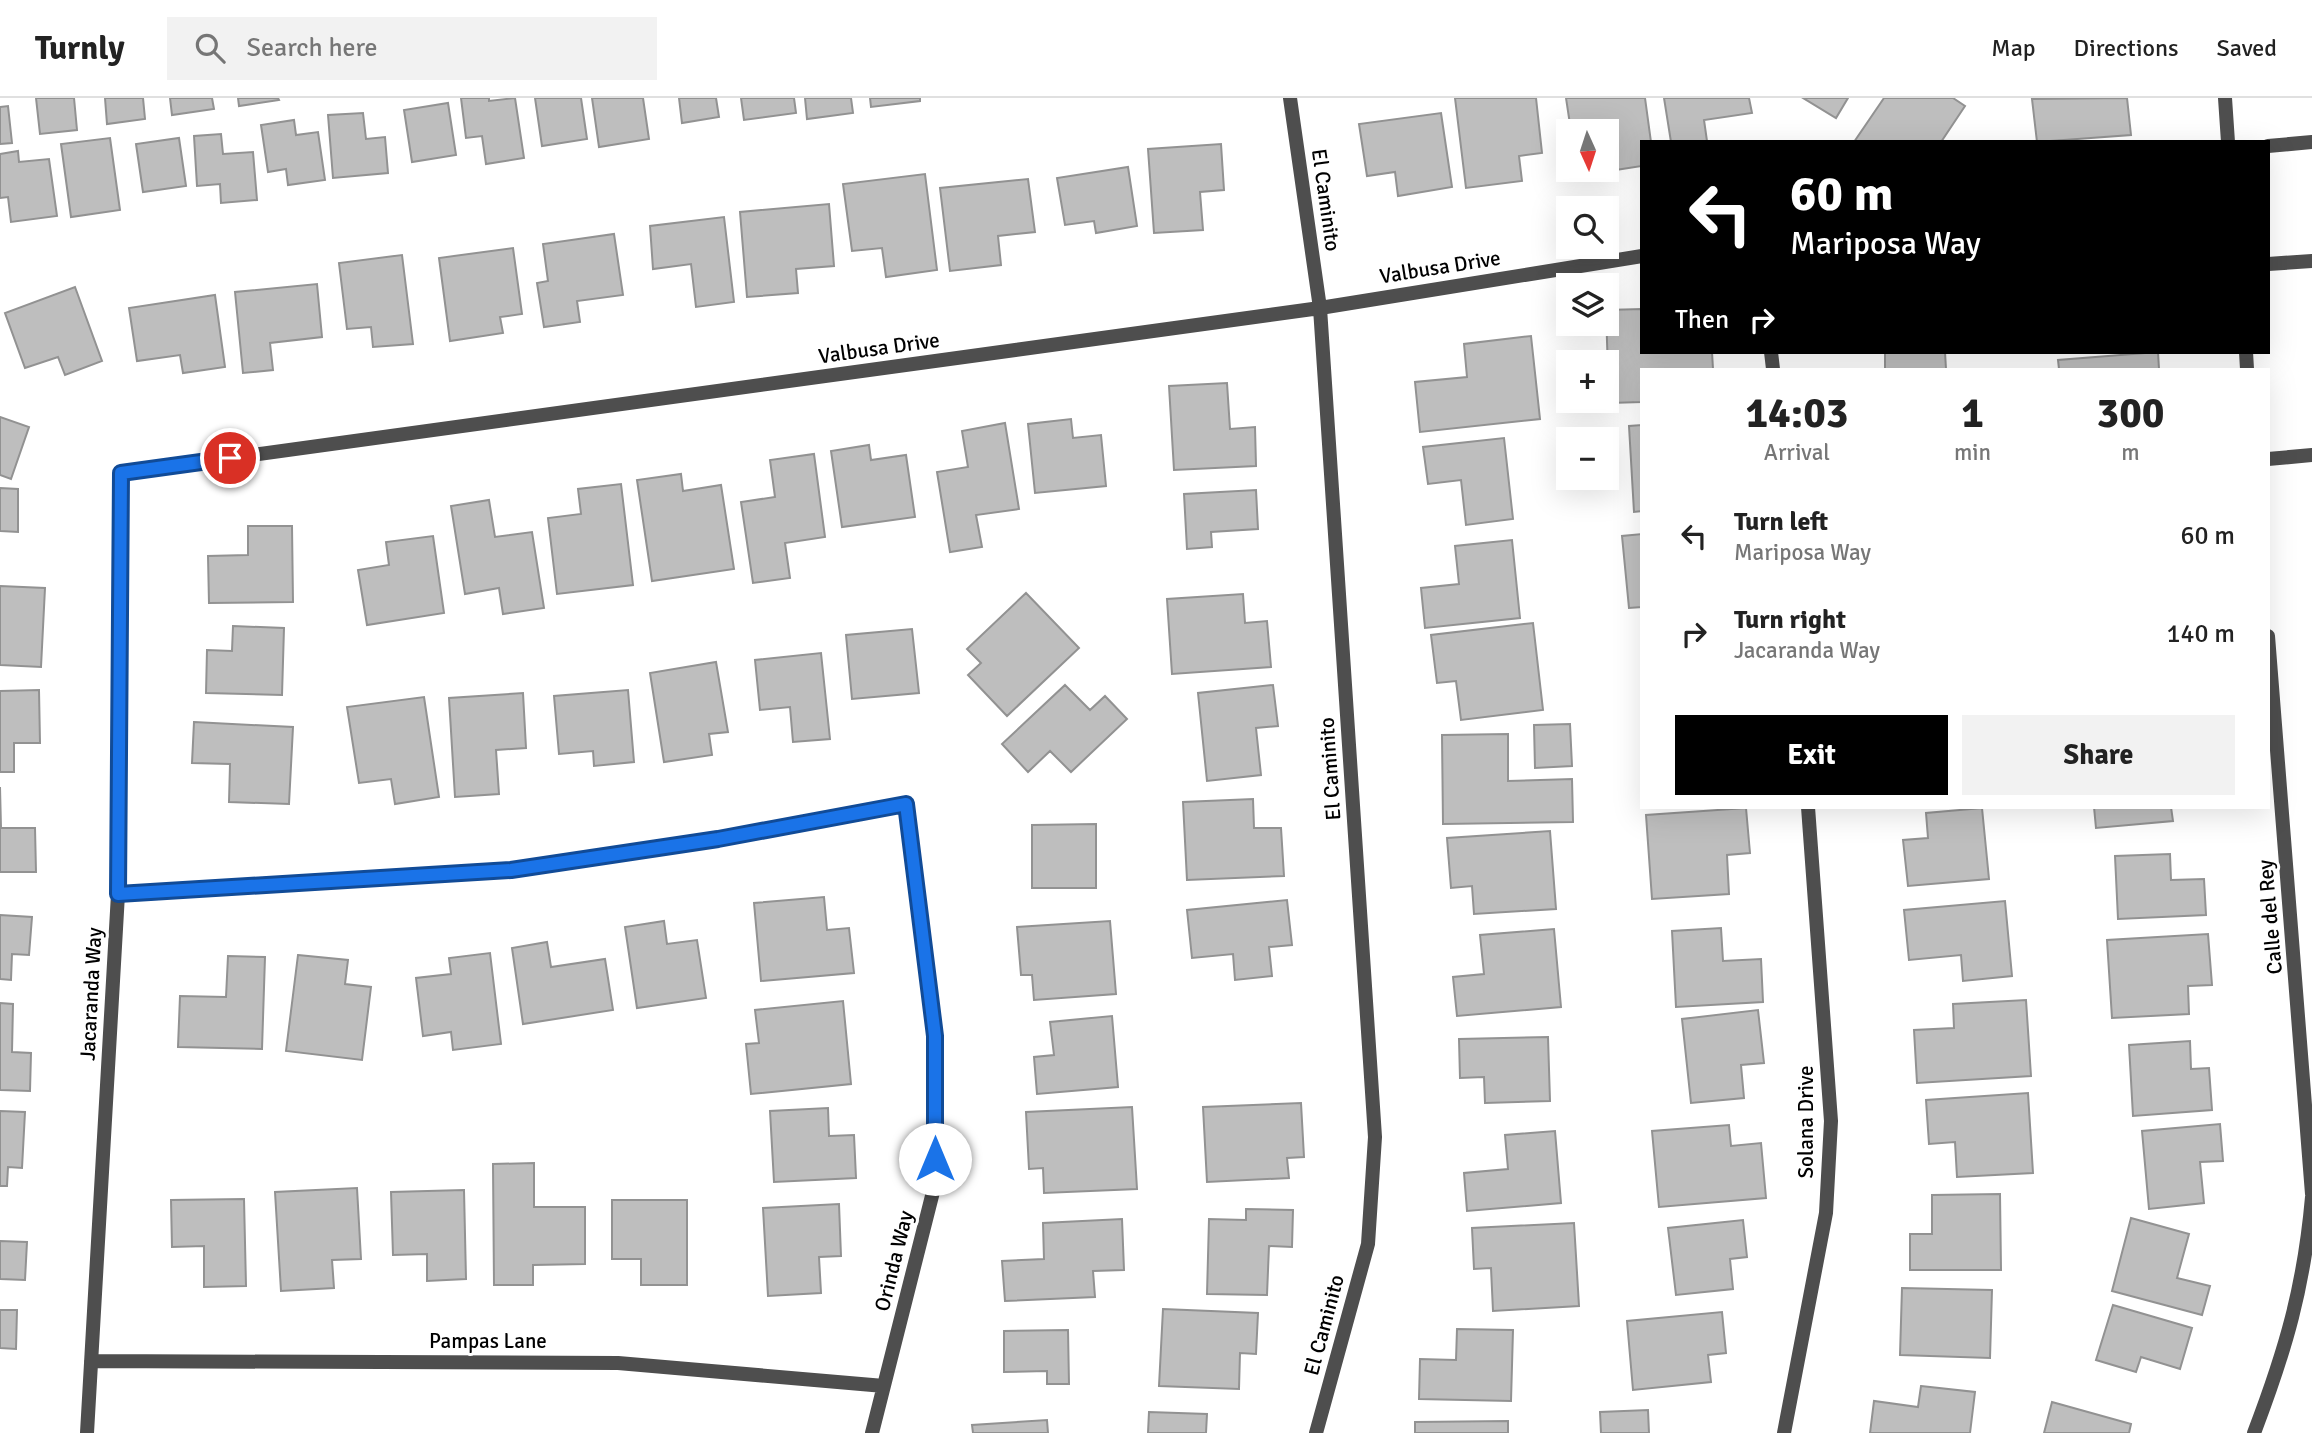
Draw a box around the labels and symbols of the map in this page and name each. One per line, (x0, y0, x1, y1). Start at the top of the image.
north arrow (1556, 119, 1619, 182)
street label: El Caminito (1306, 147, 1346, 253)
street label: Valbusa Drive (1378, 245, 1502, 289)
street label: Valbusa Drive (817, 327, 941, 369)
pin (200, 428, 260, 488)
street label: El Caminito (1313, 717, 1347, 821)
street label: Calle del Rey (2252, 858, 2288, 975)
street label: Jacaranda Way (75, 927, 107, 1061)
street label: Solana Drive (1793, 1065, 1819, 1179)
position arrow (898, 1122, 972, 1196)
street label: Orinda Way (869, 1208, 919, 1314)
street label: El Caminito (1298, 1272, 1350, 1378)
street label: Pampas Lane (429, 1328, 547, 1354)

